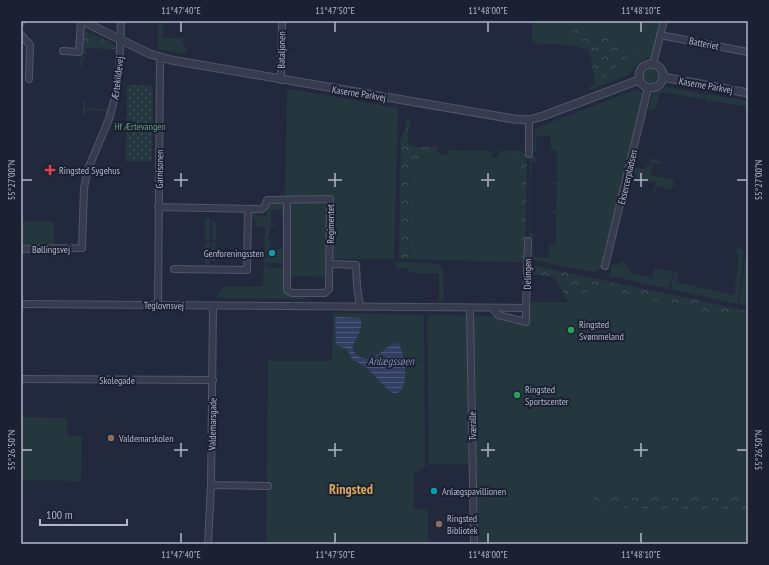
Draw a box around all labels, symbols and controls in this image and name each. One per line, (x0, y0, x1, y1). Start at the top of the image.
text: 11°47'40"E (161, 4, 201, 17)
text: 11°47'50"E (315, 4, 355, 17)
text: 11°48'00"E (468, 4, 508, 17)
text: 11°48'10"E (621, 4, 661, 17)
street label: Bataljonen (275, 31, 288, 69)
street label: Batteriet (688, 34, 720, 53)
street label: Ærtekildevej (108, 56, 127, 101)
street label: Kaserne Parkvej (678, 74, 734, 97)
street label: Kaserne Parkvej (331, 83, 387, 104)
park label: Hf Ærtevangen (114, 120, 166, 133)
street label: Garnisonen (153, 149, 166, 189)
street label: Eksercerpladsen (615, 149, 640, 206)
text: 55°27'00"N (5, 160, 18, 200)
text: 55°27'00"N (752, 160, 765, 200)
marker: Ringsted Sygehus (44, 164, 56, 176)
place label: Ringsted Sygehus (59, 164, 121, 177)
street label: Regimentet (324, 204, 337, 244)
street label: Bøllingsvej (32, 243, 70, 256)
place label: Genforeningssten (204, 247, 264, 260)
marker: Genforeningssten (267, 248, 277, 258)
street label: Delingen (521, 258, 534, 290)
street label: Teglovnsvej (144, 299, 184, 312)
place label: Ringsted Svømmeland (579, 318, 624, 343)
marker: Ringsted Svømmeland (566, 325, 576, 335)
water label: Anlægssøen (368, 354, 415, 368)
street label: Skolegade (99, 374, 135, 387)
place label: Ringsted Sportscenter (525, 383, 569, 408)
marker: Ringsted Sportscenter (512, 390, 522, 400)
street label: Valdemarsgade (206, 398, 219, 451)
street label: Tværalle (466, 411, 479, 441)
text: 55°26'50"N (5, 430, 18, 470)
text: 55°26'50"N (752, 430, 765, 470)
place label: Valdemarskolen (118, 432, 174, 445)
marker: Valdemarskolen (106, 433, 116, 443)
district label: Ringsted (329, 480, 373, 498)
place label: Anlægspavillionen (442, 485, 506, 498)
marker: Anlægspavillionen (429, 486, 439, 496)
scale bar (40, 501, 127, 527)
text: 100 m (46, 507, 73, 522)
place label: Ringsted Bibliotek (447, 512, 478, 537)
marker: Ringsted Bibliotek (434, 519, 444, 529)
text: 11°47'40"E (161, 548, 201, 561)
text: 11°47'50"E (315, 548, 355, 561)
text: 11°48'00"E (468, 548, 508, 561)
text: 11°48'10"E (621, 548, 661, 561)

